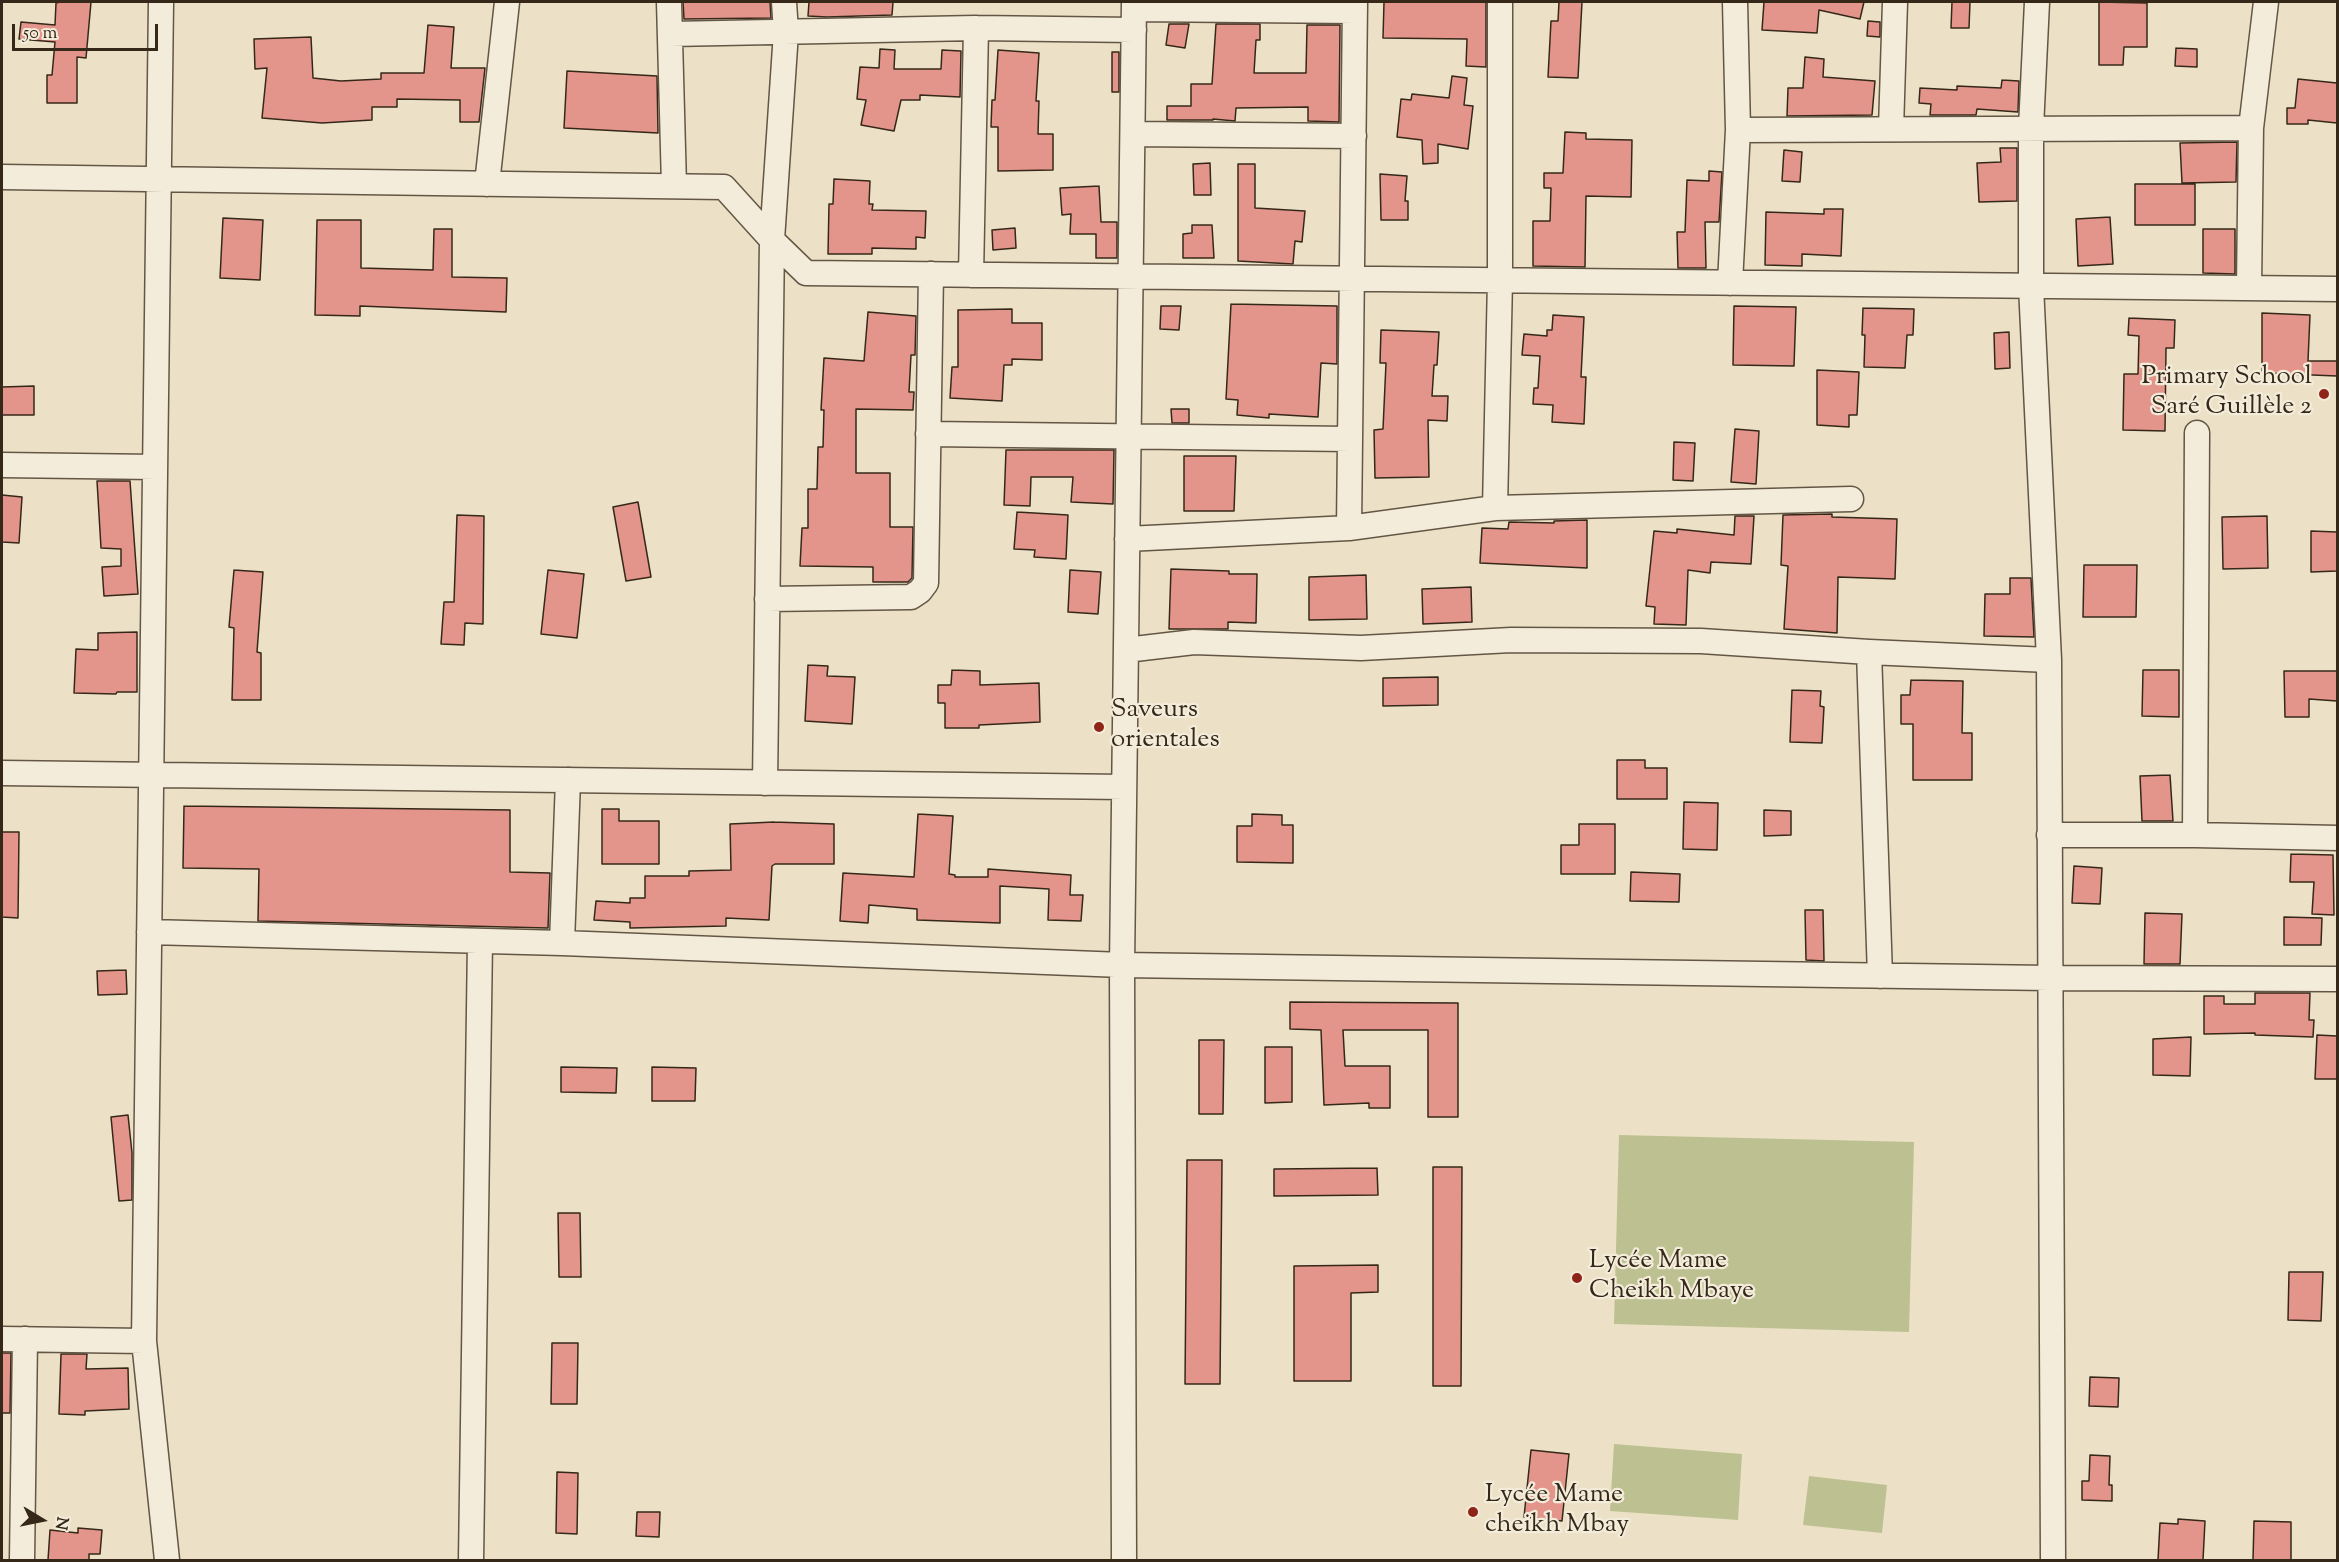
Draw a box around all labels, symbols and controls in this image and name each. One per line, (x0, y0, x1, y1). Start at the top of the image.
scale bar (15, 12, 160, 50)
text: 50 m (23, 21, 57, 47)
place label: Primary School Saré Guillèle 2 (2142, 363, 2312, 424)
marker: Primary School Saré Guillèle 2 (2317, 387, 2331, 401)
place label: Saveurs orientales (1111, 696, 1220, 758)
marker: Saveurs orientales (1092, 720, 1106, 734)
place label: Lycée Mame Cheikh Mbaye (1589, 1247, 1754, 1308)
marker: Lycée Mame Cheikh Mbaye (1570, 1271, 1584, 1285)
place label: Lycée Mame cheikh Mbay (1485, 1481, 1629, 1542)
north arrow (12, 1490, 72, 1550)
marker: Lycée Mame cheikh Mbay (1466, 1505, 1480, 1519)
text: N (48, 1515, 73, 1532)

